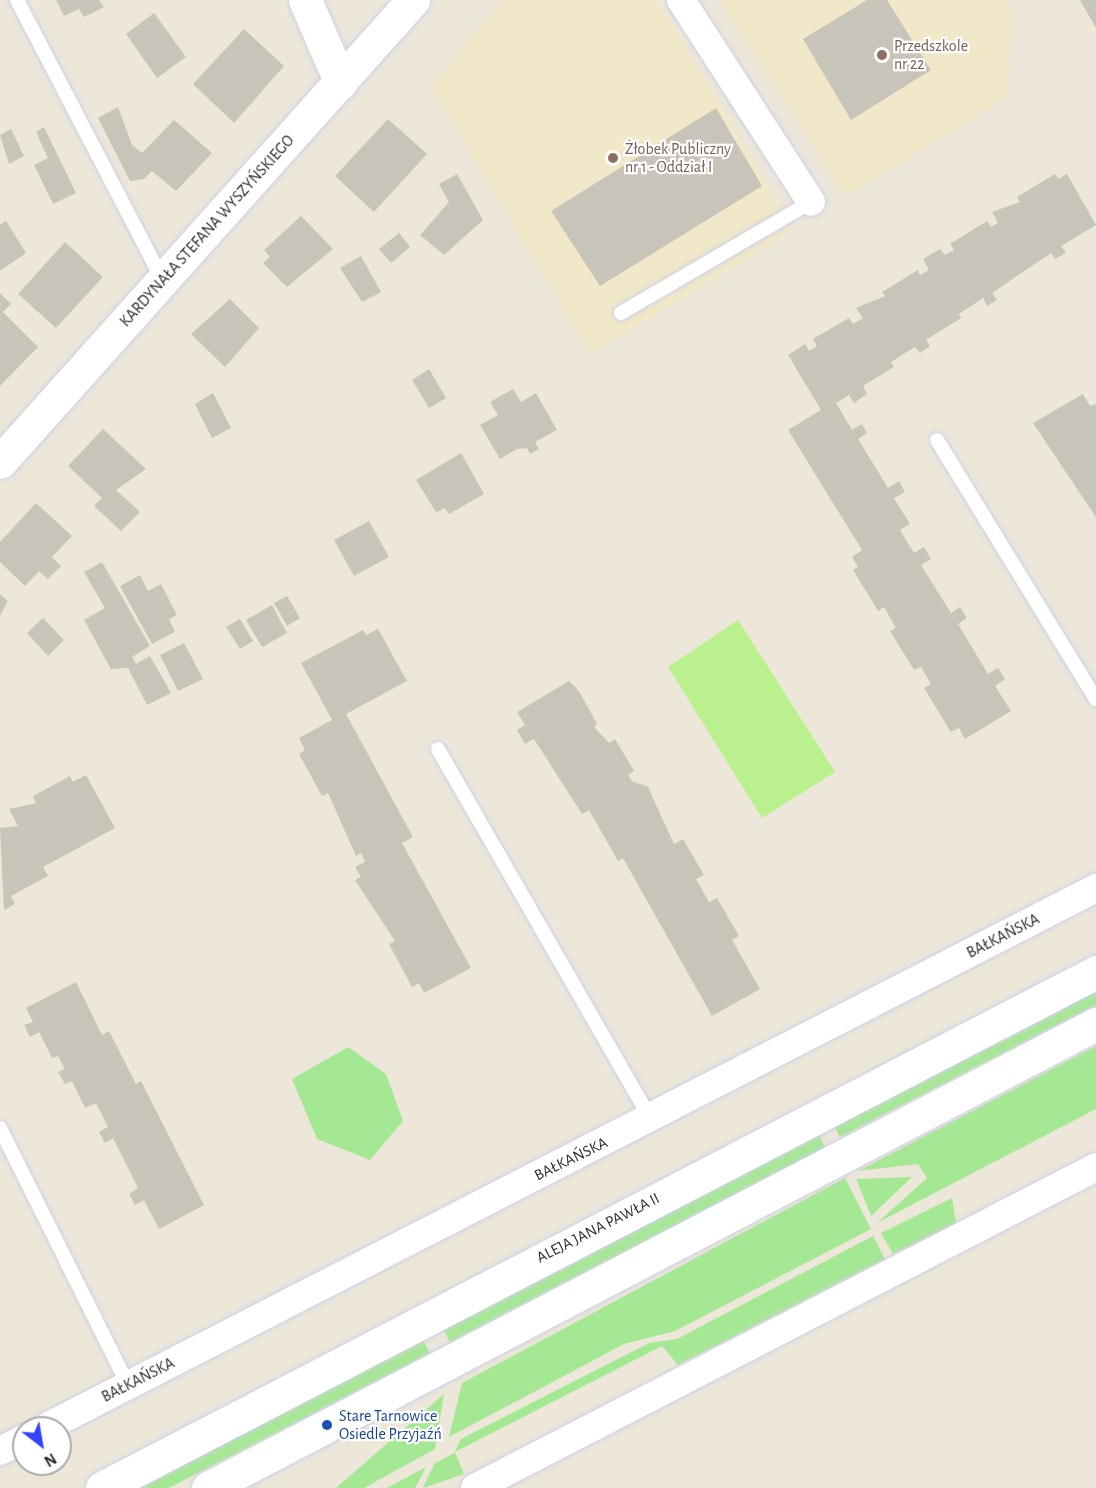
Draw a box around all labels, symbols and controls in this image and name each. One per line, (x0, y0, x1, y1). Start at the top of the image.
place label: Przedszkole nr 22 (894, 36, 968, 74)
marker: Przedszkole nr 22 (875, 48, 889, 62)
street label: KARDYNAŁA STEFANA WYSZYŃSKIEGO (116, 131, 298, 331)
place label: Żłobek Publiczny nr 1 - Oddział I (625, 139, 731, 177)
marker: Żłobek Publiczny nr 1 - Oddział I (606, 151, 620, 165)
street label: BAŁKAŃSKA (963, 909, 1043, 963)
street label: BAŁKAŃSKA (531, 1133, 611, 1185)
street label: ALEJA JANA PAWŁA II (533, 1189, 663, 1267)
street label: BAŁKAŃSKA (98, 1353, 178, 1407)
place label: Stare Tarnowice Osiedle Przyjaźń (339, 1406, 442, 1444)
north arrow (12, 1416, 72, 1476)
marker: Stare Tarnowice Osiedle Przyjaźń (320, 1418, 334, 1432)
text: N (41, 1450, 59, 1469)

